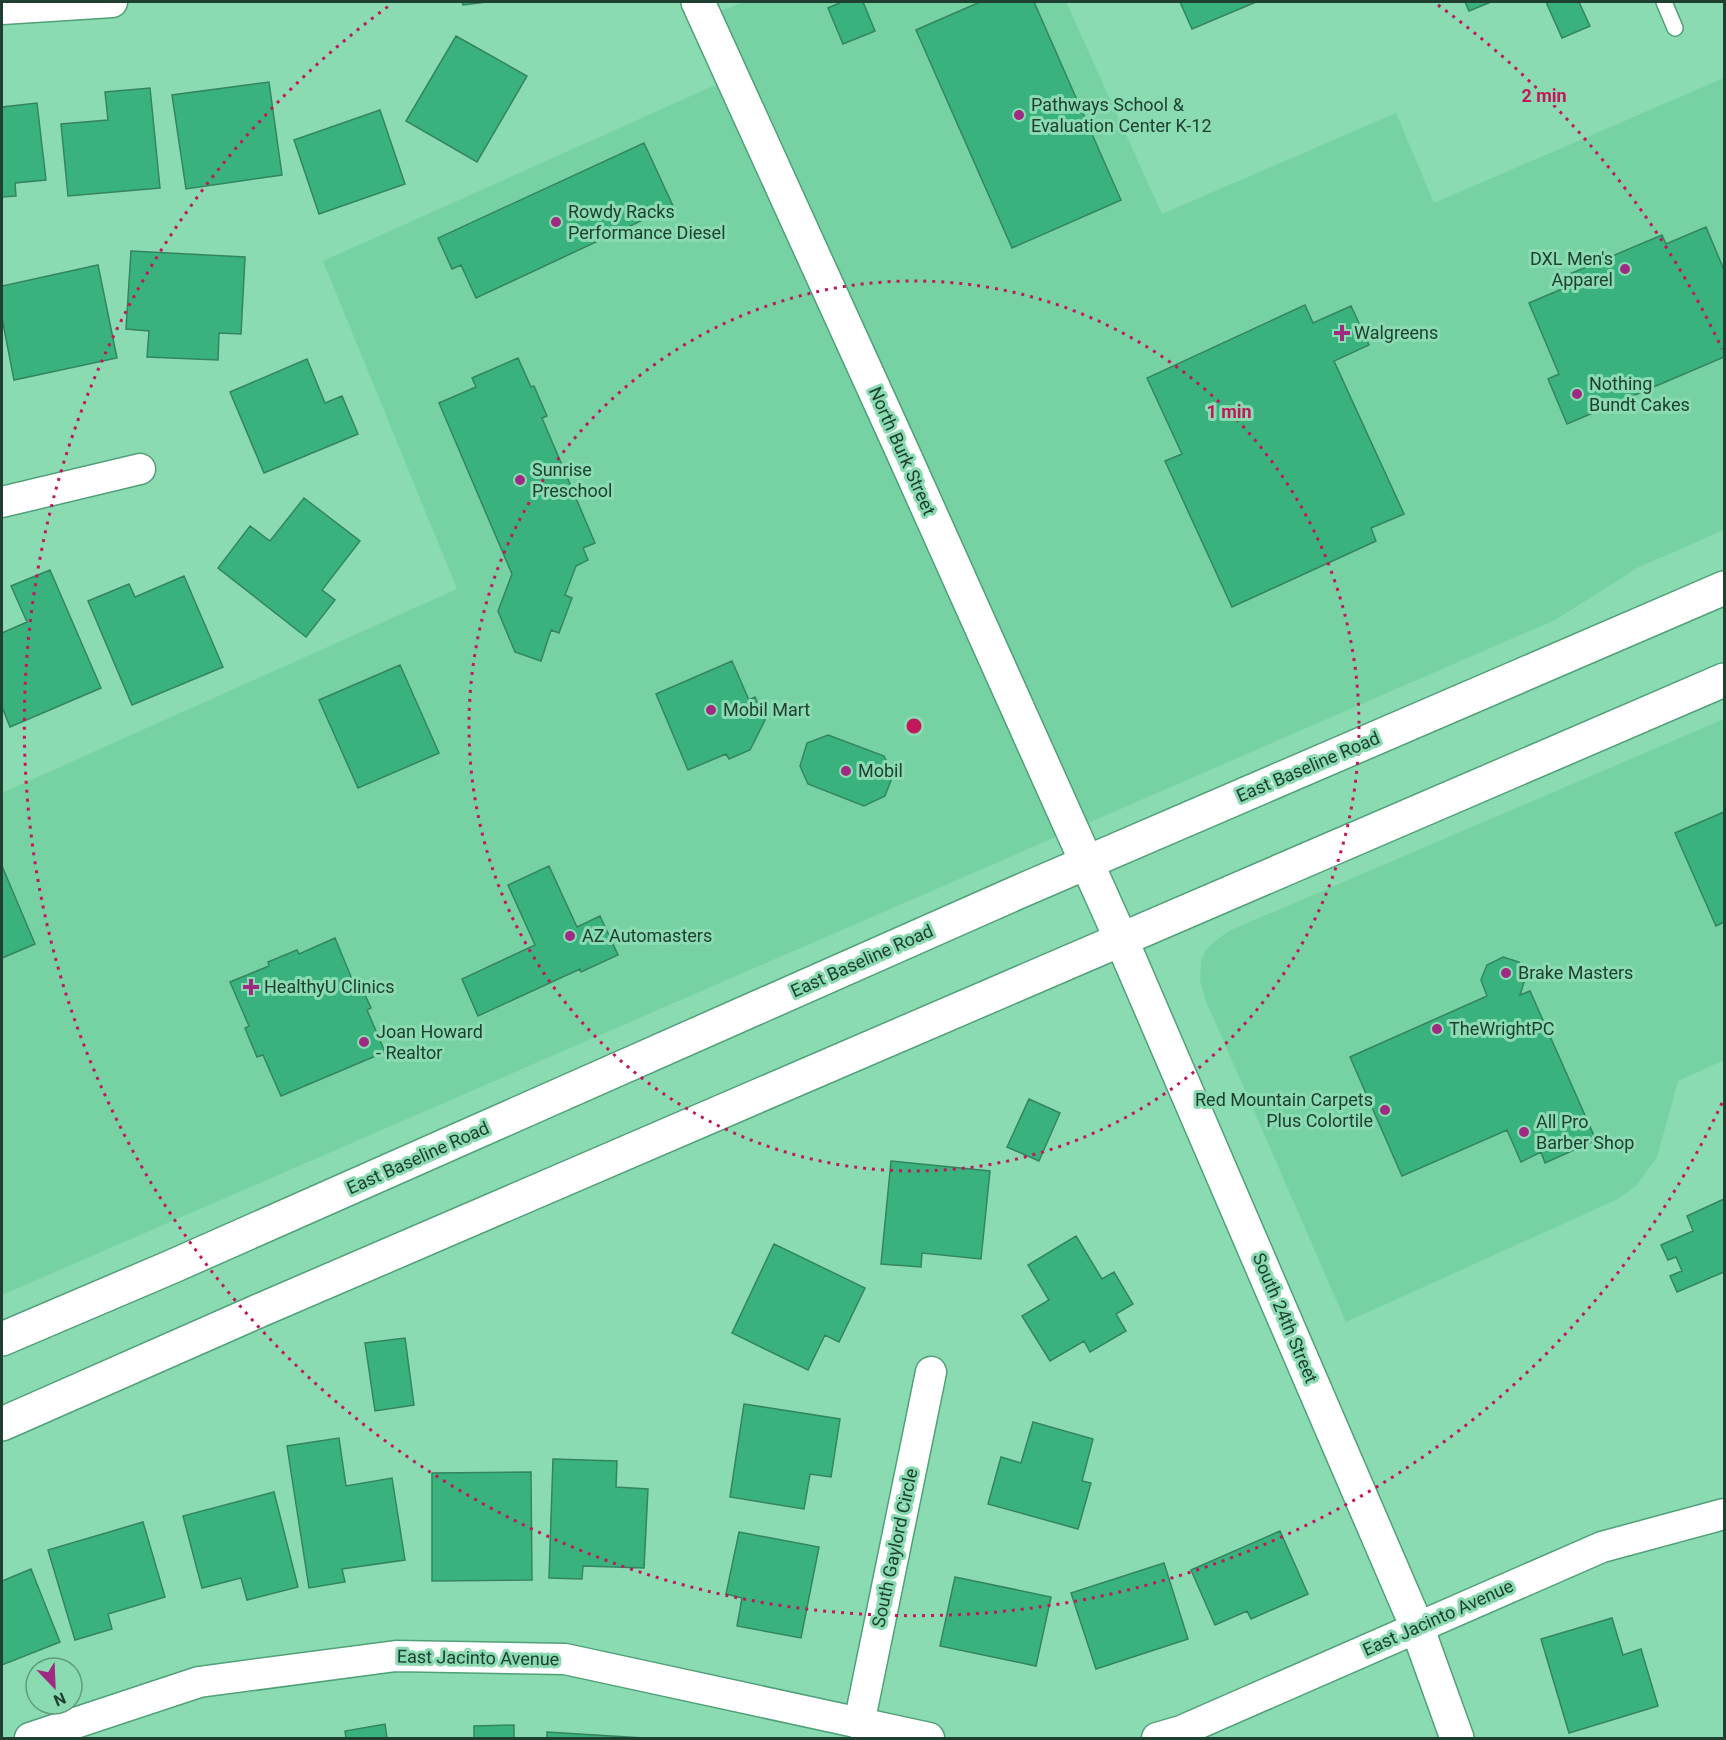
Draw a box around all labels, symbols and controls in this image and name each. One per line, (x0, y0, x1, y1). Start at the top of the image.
text: 2 min (1521, 85, 1567, 106)
place label: Pathways School & Evaluation Center K-12 (1031, 94, 1212, 136)
marker: Pathways School & Evaluation Center K-12 (1012, 108, 1026, 122)
place label: Rowdy Racks Performance Diesel (568, 201, 726, 243)
marker: Rowdy Racks Performance Diesel (549, 215, 563, 229)
place label: DXL Men's Apparel (1530, 248, 1613, 290)
marker: DXL Men's Apparel (1618, 262, 1632, 276)
place label: Walgreens (1354, 322, 1438, 343)
marker: Walgreens (1335, 326, 1349, 340)
place label: Nothing Bundt Cakes (1589, 373, 1690, 415)
street label: North Burk Street (865, 383, 940, 518)
marker: Nothing Bundt Cakes (1570, 387, 1584, 401)
text: 1 min (1206, 401, 1252, 422)
place label: Sunrise Preschool (532, 459, 612, 501)
marker: Sunrise Preschool (513, 473, 527, 487)
place label: Mobil Mart (723, 699, 810, 720)
marker: Mobil Mart (704, 703, 718, 717)
centre of rings (904, 716, 924, 736)
street label: East Baseline Road (1233, 727, 1383, 806)
place label: Mobil (858, 760, 903, 781)
marker: Mobil (839, 764, 853, 778)
street label: East Baseline Road (787, 920, 936, 1001)
place label: AZ Automasters (582, 925, 712, 946)
marker: AZ Automasters (563, 929, 577, 943)
place label: Brake Masters (1518, 962, 1633, 983)
marker: Brake Masters (1499, 966, 1513, 980)
place label: HealthyU Clinics (264, 976, 395, 997)
marker: HealthyU Clinics (242, 978, 260, 996)
place label: TheWrightPC (1449, 1018, 1554, 1039)
place label: Joan Howard - Realtor (376, 1021, 483, 1063)
marker: TheWrightPC (1430, 1022, 1444, 1036)
marker: Joan Howard - Realtor (357, 1035, 371, 1049)
place label: Red Mountain Carpets Plus Colortile (1195, 1089, 1373, 1131)
marker: Red Mountain Carpets Plus Colortile (1378, 1103, 1392, 1117)
place label: All Pro Barber Shop (1536, 1111, 1634, 1153)
street label: East Baseline Road (343, 1117, 492, 1198)
marker: All Pro Barber Shop (1517, 1125, 1531, 1139)
street label: South 24th Street (1249, 1250, 1322, 1386)
street label: South Gaylord Circle (867, 1466, 922, 1629)
street label: East Jacinto Avenue (1359, 1575, 1516, 1660)
street label: East Jacinto Avenue (397, 1646, 559, 1669)
north arrow (24, 1656, 84, 1716)
text: N (51, 1688, 69, 1710)

